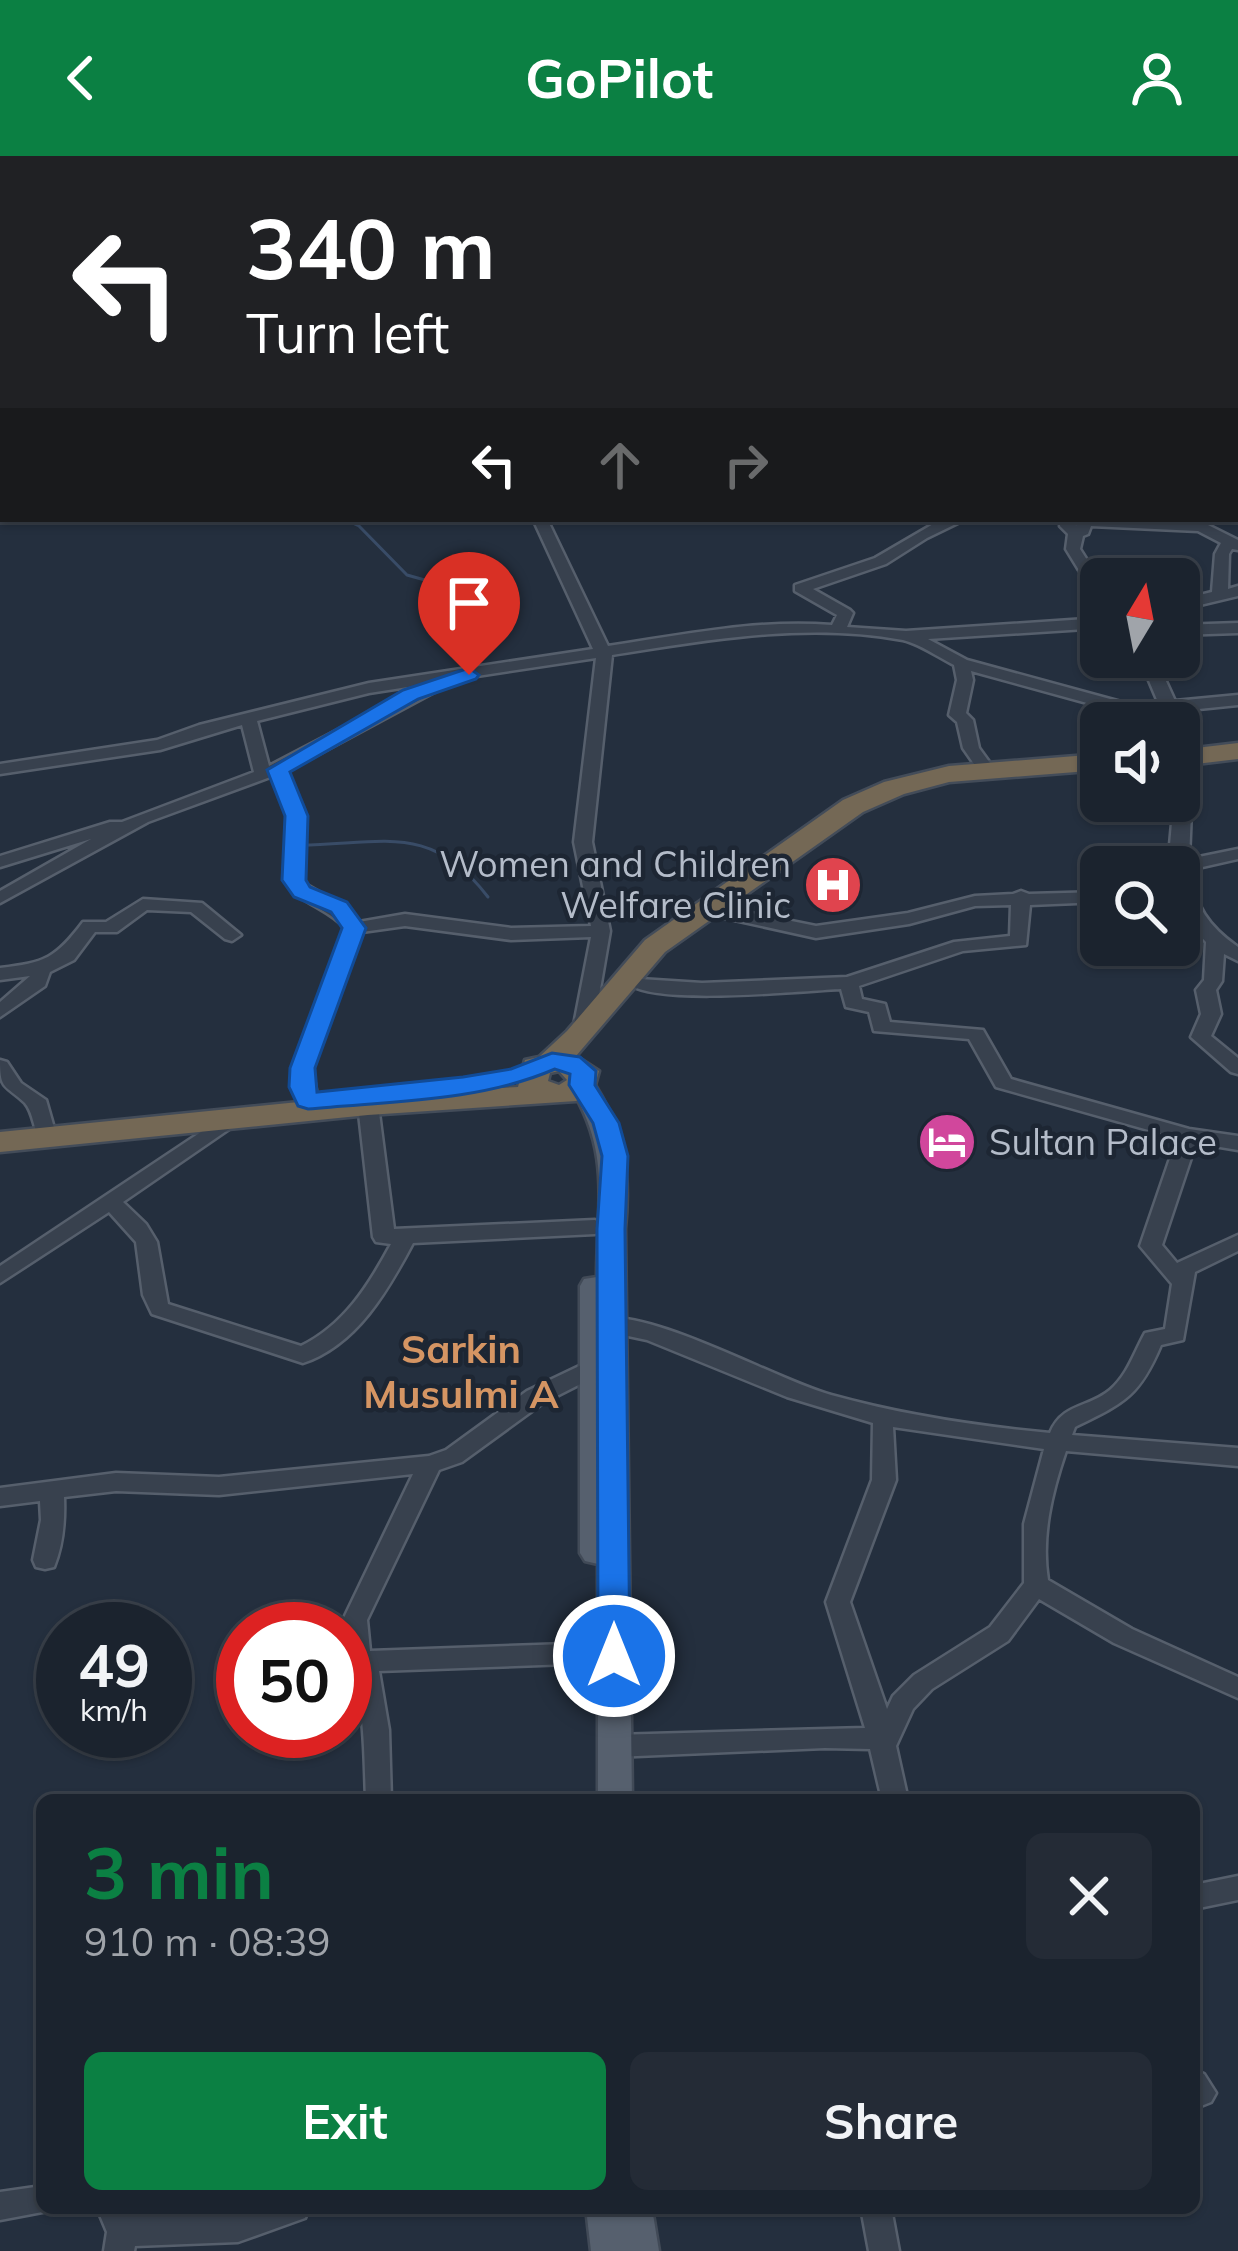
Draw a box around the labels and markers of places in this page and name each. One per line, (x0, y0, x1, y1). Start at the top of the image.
pin (418, 552, 520, 675)
place label: Women and Children Welfare Clinic (439, 841, 791, 927)
hospital icon: Women and Children Welfare Clinic (802, 854, 864, 916)
hotel icon: Sultan Palace (916, 1111, 978, 1173)
place label: Sultan Palace (989, 1119, 1217, 1164)

